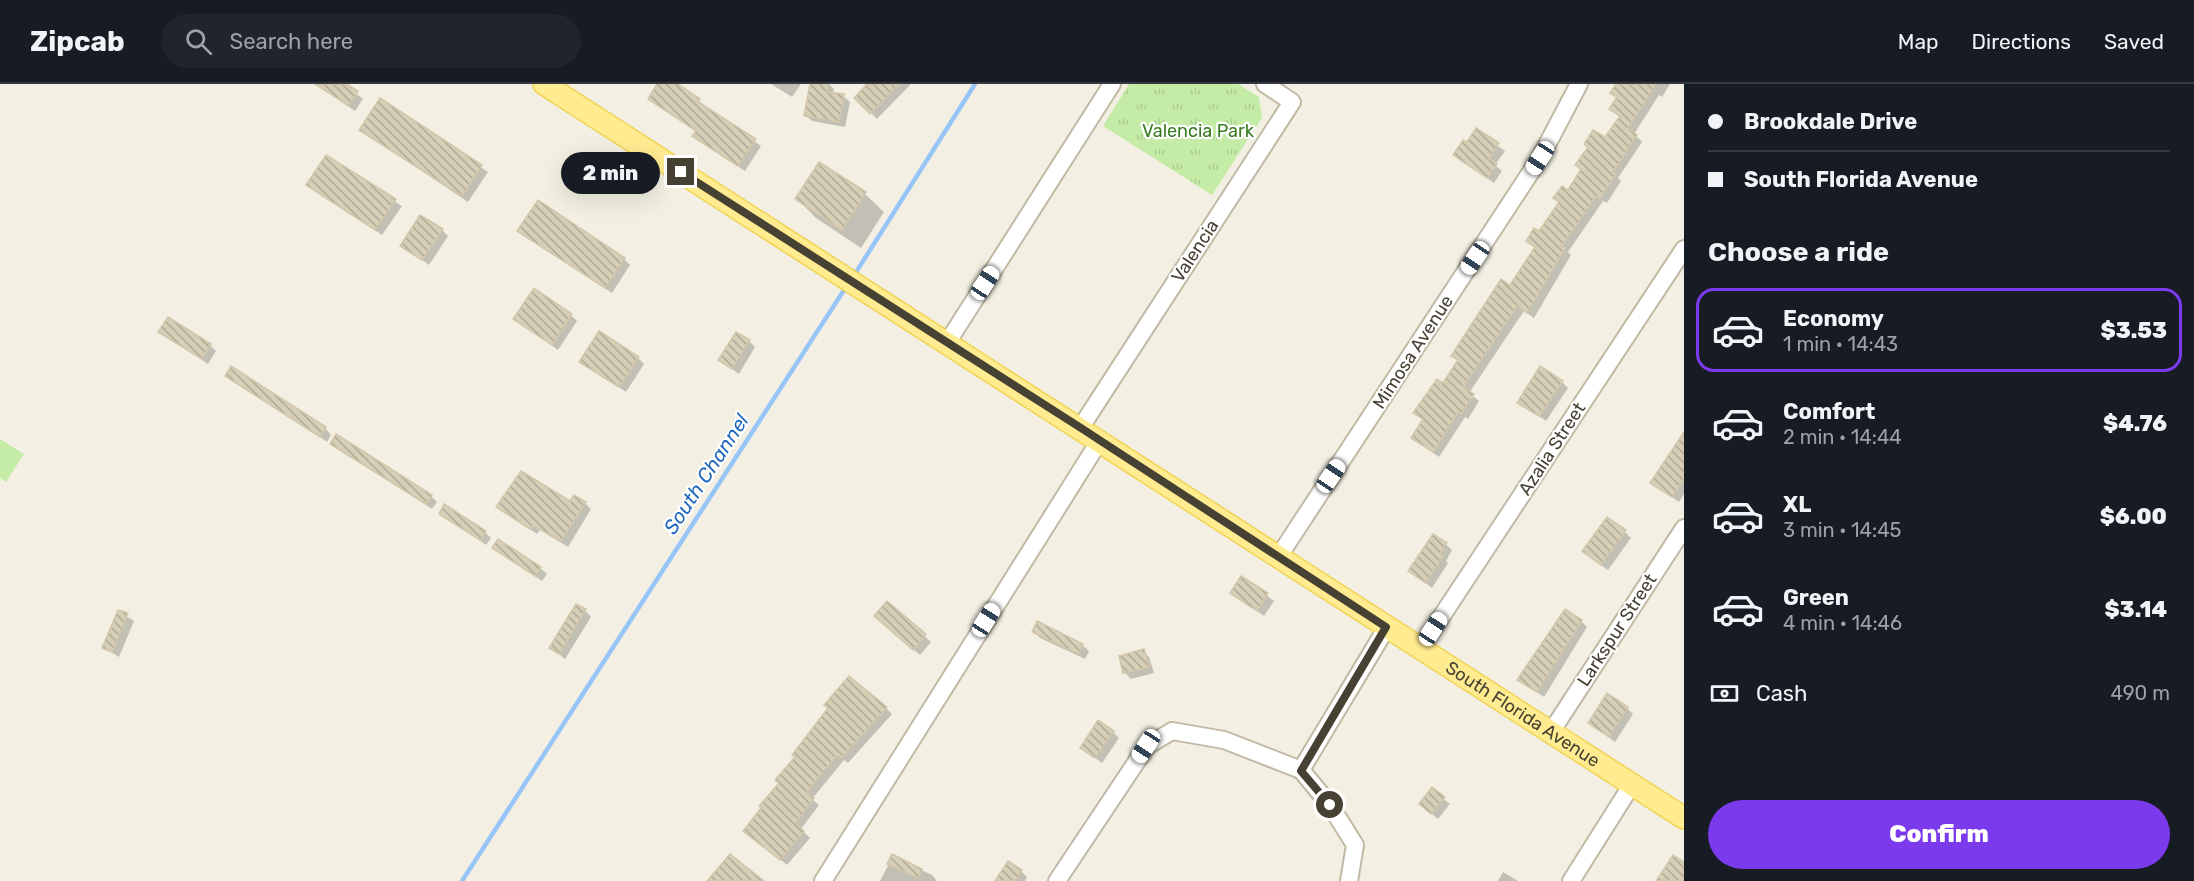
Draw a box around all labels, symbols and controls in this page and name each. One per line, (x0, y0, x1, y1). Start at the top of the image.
search box (161, 14, 581, 68)
text: Zipcab (30, 25, 125, 58)
icon: search (182, 25, 215, 58)
text: Search here (230, 28, 353, 55)
text: Map (1898, 29, 1939, 54)
text: Directions (1972, 29, 2071, 54)
text: Saved (2104, 29, 2164, 54)
text: Brookdale Drive (1744, 108, 1917, 135)
park label: Valencia Park (1142, 120, 1255, 142)
car (1523, 138, 1557, 178)
callout: 2 min (561, 151, 660, 193)
route end (667, 158, 694, 185)
text: 2 min (583, 161, 638, 185)
text: South Florida Avenue (1744, 166, 1978, 193)
street label: Valencia (1167, 216, 1223, 286)
text: Choose a ride (1708, 236, 1889, 268)
car (1457, 238, 1493, 278)
car (968, 263, 1002, 303)
street label: Mimosa Avenue (1368, 291, 1458, 413)
icon: car (1711, 303, 1765, 357)
text: Economy (1783, 305, 1884, 332)
text: $3.53 (2100, 317, 2167, 344)
text: 1 min · 14:43 (1783, 332, 1898, 356)
icon: car (1711, 396, 1765, 450)
street label: Azalia Street (1514, 398, 1590, 500)
text: Comfort (1783, 398, 1875, 425)
water label: South Channel (658, 409, 754, 539)
text: $4.76 (2103, 410, 2167, 437)
text: 2 min · 14:44 (1783, 425, 1902, 449)
car (1313, 456, 1349, 496)
icon: car (1711, 489, 1765, 543)
text: XL (1783, 491, 1811, 518)
text: $6.00 (2100, 503, 2167, 530)
text: 3 min · 14:45 (1783, 518, 1901, 542)
street label: Larkspur Street (1572, 570, 1662, 690)
icon: car (1711, 582, 1765, 636)
text: Green (1783, 584, 1849, 611)
text: $3.14 (2104, 596, 2167, 623)
car (969, 600, 1003, 640)
car (1416, 609, 1450, 649)
text: 4 min · 14:46 (1783, 611, 1902, 635)
street label: South Florida Avenue (1441, 656, 1604, 772)
icon: cash (1708, 677, 1741, 710)
text: Cash (1756, 680, 1807, 707)
text: 490 m (2111, 681, 2170, 705)
car (1129, 726, 1163, 766)
route start (1316, 791, 1343, 818)
button: Confirm (1708, 800, 2170, 869)

